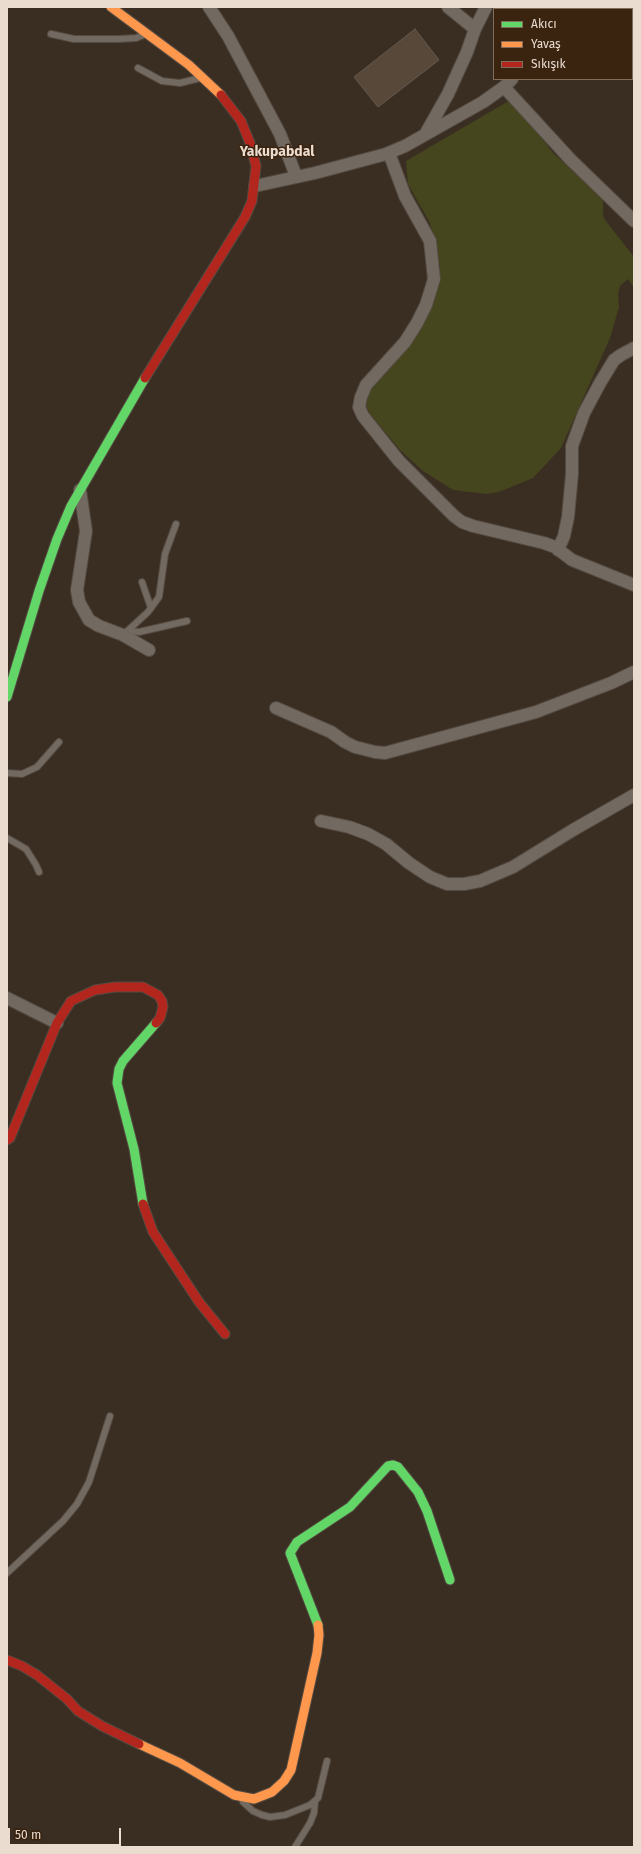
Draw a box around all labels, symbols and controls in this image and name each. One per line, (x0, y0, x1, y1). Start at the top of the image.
legend (493, 8, 633, 80)
text: Akıcı (531, 17, 557, 31)
text: Yavaş (531, 37, 561, 51)
text: Sıkışık (531, 57, 566, 71)
district label: Yakupabdal (240, 144, 314, 160)
scale bar (10, 1820, 123, 1846)
text: 50 m (15, 1828, 41, 1842)

